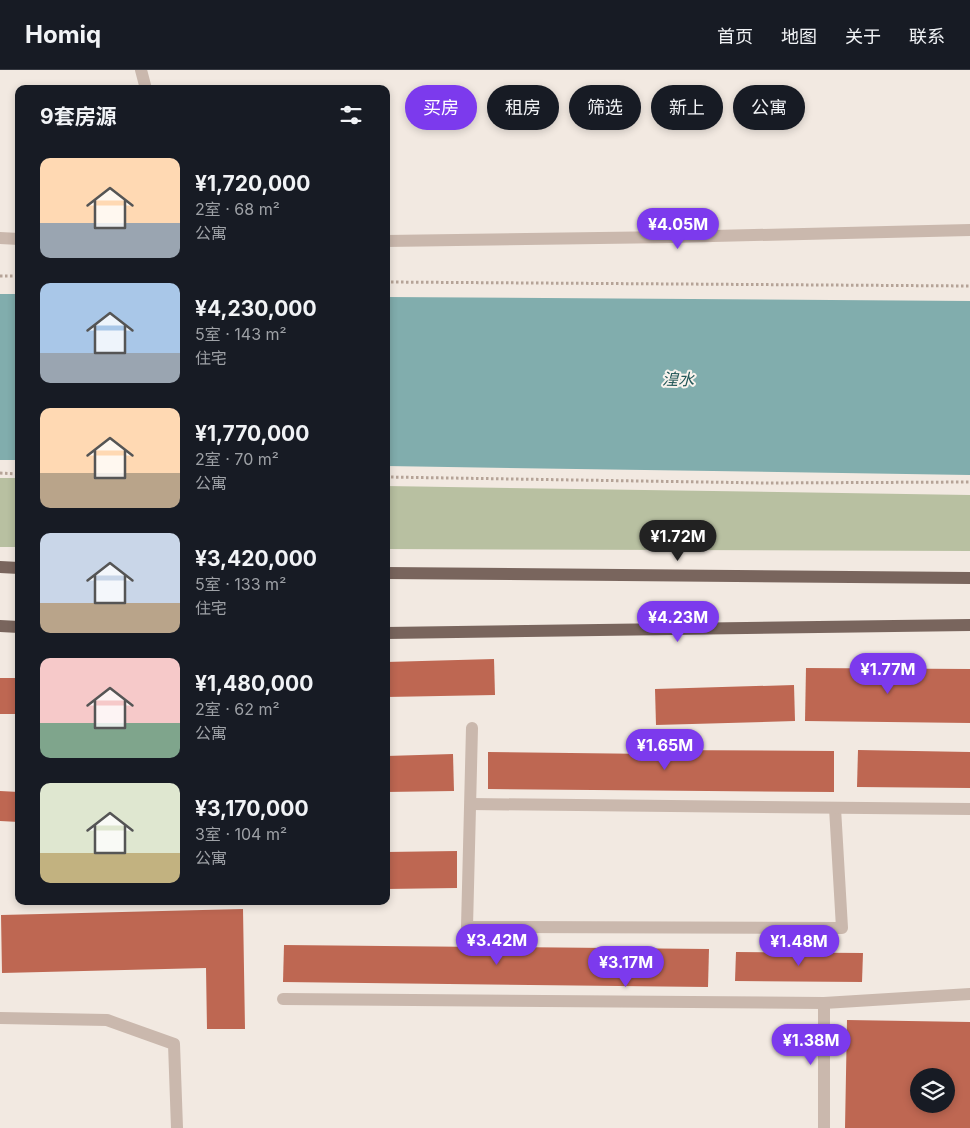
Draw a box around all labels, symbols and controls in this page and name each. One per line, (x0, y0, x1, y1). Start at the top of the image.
text: Homiq (25, 20, 101, 49)
text: 首页 (717, 26, 753, 47)
text: 地图 (781, 26, 817, 47)
text: 关于 (845, 26, 881, 47)
text: 联系 (909, 26, 945, 47)
chip: 买房 (405, 85, 477, 130)
chip: 租房 (487, 85, 559, 130)
chip: 筛选 (569, 85, 641, 130)
chip: 新上 (651, 85, 723, 130)
chip: 公寓 (733, 85, 805, 130)
icon: filters (337, 101, 365, 129)
text: 9套房源 (40, 104, 117, 129)
text: ¥1,720,000 (195, 171, 310, 196)
icon: home (80, 178, 140, 238)
text: 2室 · 68 m² (195, 199, 280, 219)
pin: ¥4.05M (637, 208, 719, 250)
text: ¥4.05M (648, 214, 708, 234)
text: 公寓 (195, 223, 227, 243)
text: ¥4,230,000 (195, 296, 317, 321)
icon: home (80, 303, 140, 363)
text: 5室 · 143 m² (195, 324, 287, 344)
text: 住宅 (195, 348, 227, 368)
water label: 湟水 (662, 369, 695, 389)
text: ¥1,770,000 (195, 421, 309, 446)
icon: home (80, 428, 140, 488)
text: 2室 · 70 m² (195, 449, 279, 469)
text: 公寓 (195, 473, 227, 493)
pin: ¥1.72M (637, 520, 719, 562)
text: ¥1.72M (650, 526, 706, 546)
text: ¥3,420,000 (195, 546, 317, 571)
icon: home (80, 553, 140, 613)
text: 5室 · 133 m² (195, 574, 286, 594)
text: 住宅 (195, 598, 227, 618)
pin: ¥4.23M (637, 600, 719, 643)
text: ¥4.23M (648, 607, 708, 627)
pin: ¥1.77M (847, 652, 929, 695)
text: ¥1.77M (861, 659, 915, 679)
text: ¥1,480,000 (195, 671, 313, 696)
icon: home (80, 678, 140, 738)
text: 2室 · 62 m² (195, 699, 280, 719)
text: 公寓 (195, 723, 227, 743)
pin: ¥1.65M (624, 728, 706, 771)
text: ¥1.65M (637, 735, 693, 755)
text: ¥3,170,000 (195, 796, 309, 821)
icon: home (80, 803, 140, 863)
text: 3室 · 104 m² (195, 824, 287, 844)
text: 公寓 (195, 848, 227, 868)
pin: ¥3.42M (456, 924, 538, 966)
pin: ¥1.48M (758, 924, 840, 967)
text: ¥3.42M (467, 930, 527, 950)
text: ¥1.48M (770, 931, 828, 951)
pin: ¥3.17M (585, 946, 667, 988)
text: ¥3.17M (599, 952, 653, 972)
pin: ¥1.38M (770, 1024, 852, 1066)
text: ¥1.38M (783, 1030, 839, 1050)
map controls (910, 1068, 955, 1113)
button: layers (910, 1068, 955, 1113)

